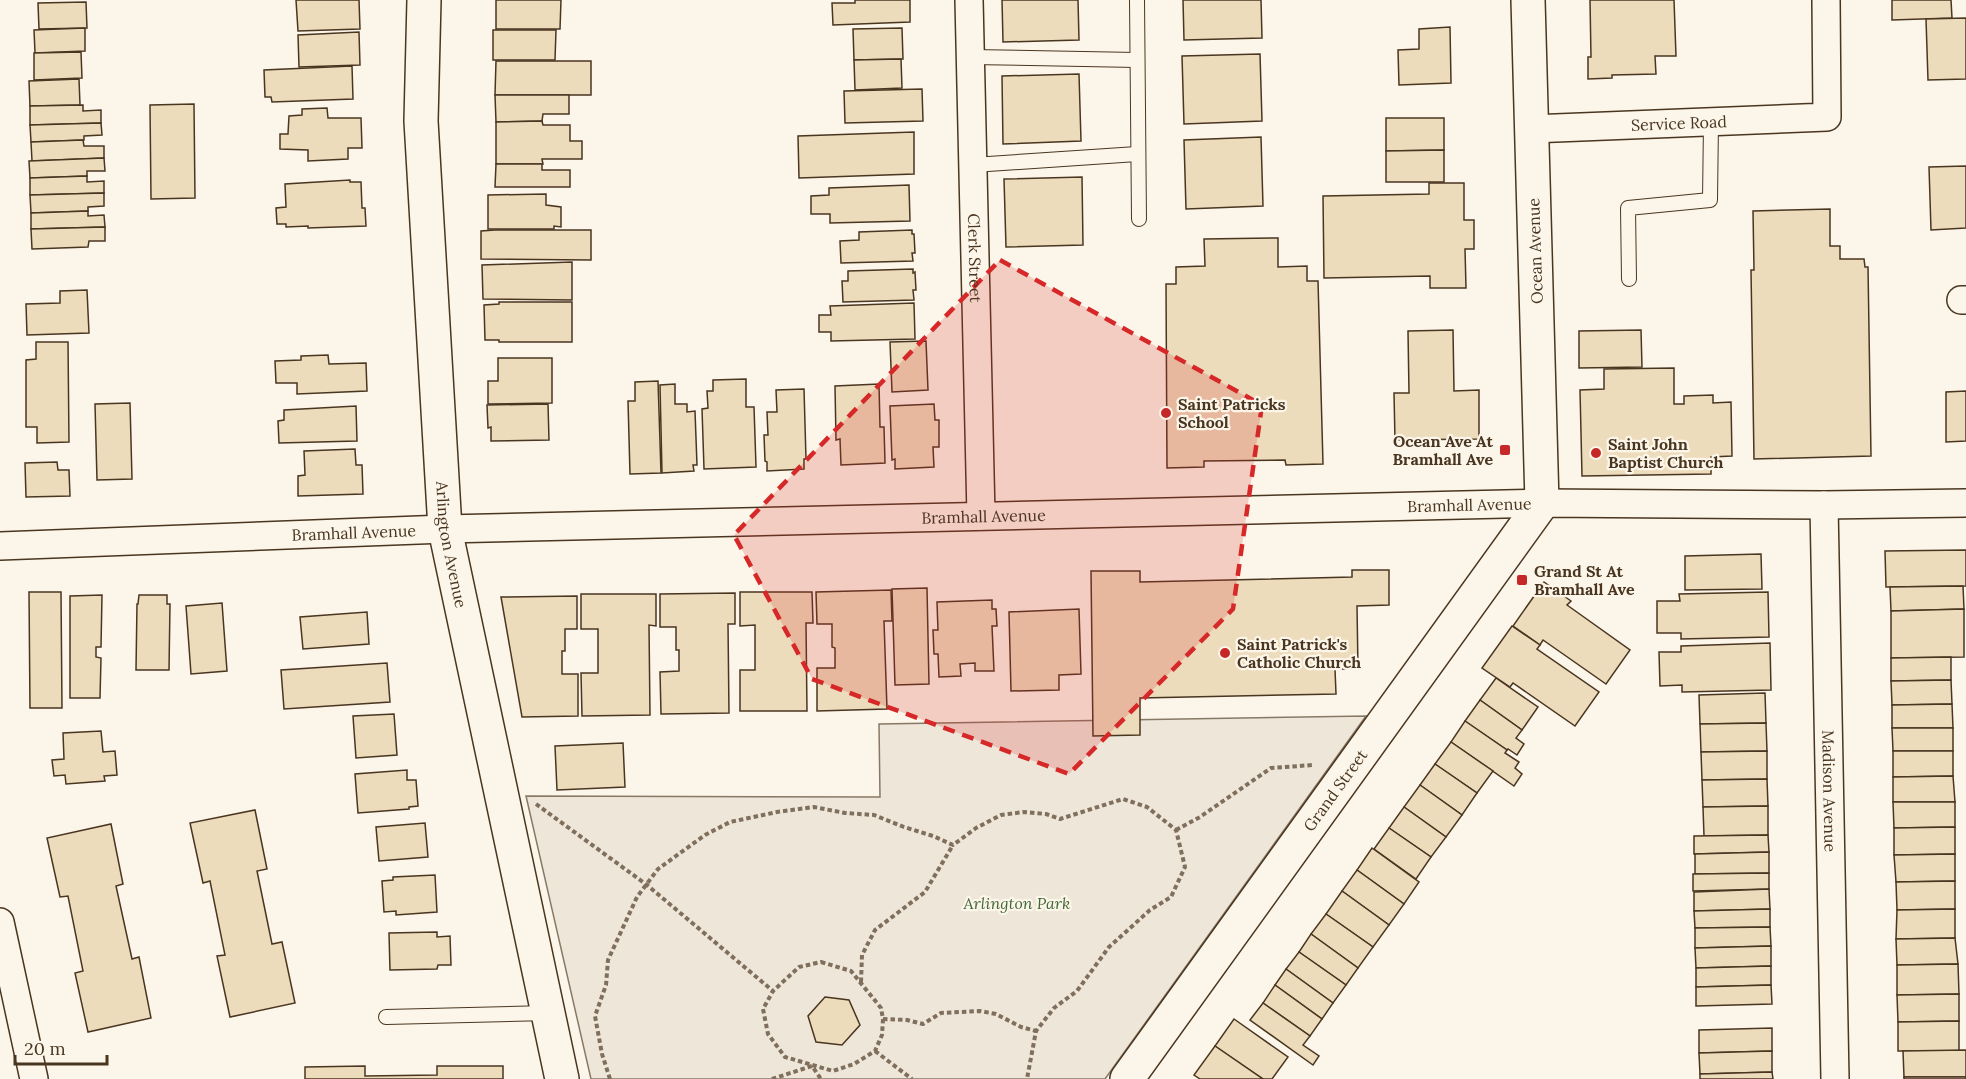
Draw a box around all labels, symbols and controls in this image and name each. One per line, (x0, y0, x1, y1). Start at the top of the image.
street label: Service Road (1631, 111, 1728, 135)
street label: Ocean Avenue (1523, 197, 1547, 304)
street label: Clerk Street (964, 213, 986, 304)
place label: Saint Patricks School (1178, 394, 1286, 432)
marker: Saint Patricks School (1159, 406, 1173, 420)
place label: Ocean Ave At Bramhall Ave (1392, 431, 1493, 469)
place label: Saint John Baptist Church (1608, 434, 1724, 472)
marker: Ocean Ave At Bramhall Ave (1498, 443, 1512, 457)
marker: Saint John Baptist Church (1589, 446, 1603, 460)
street label: Arlington Avenue (432, 480, 472, 610)
street label: Bramhall Avenue (1407, 493, 1532, 516)
street label: Bramhall Avenue (921, 505, 1046, 528)
street label: Bramhall Avenue (291, 520, 417, 545)
place label: Grand St At Bramhall Ave (1534, 561, 1635, 599)
marker: Grand St At Bramhall Ave (1515, 573, 1529, 587)
place label: Saint Patrick's Catholic Church (1237, 634, 1361, 672)
marker: Saint Patrick's Catholic Church (1218, 646, 1232, 660)
street label: Madison Avenue (1818, 730, 1841, 853)
street label: Grand Street (1299, 745, 1372, 835)
park label: Arlington Park (963, 893, 1070, 913)
scale bar (15, 1028, 106, 1066)
text: 20 m (24, 1037, 66, 1060)

